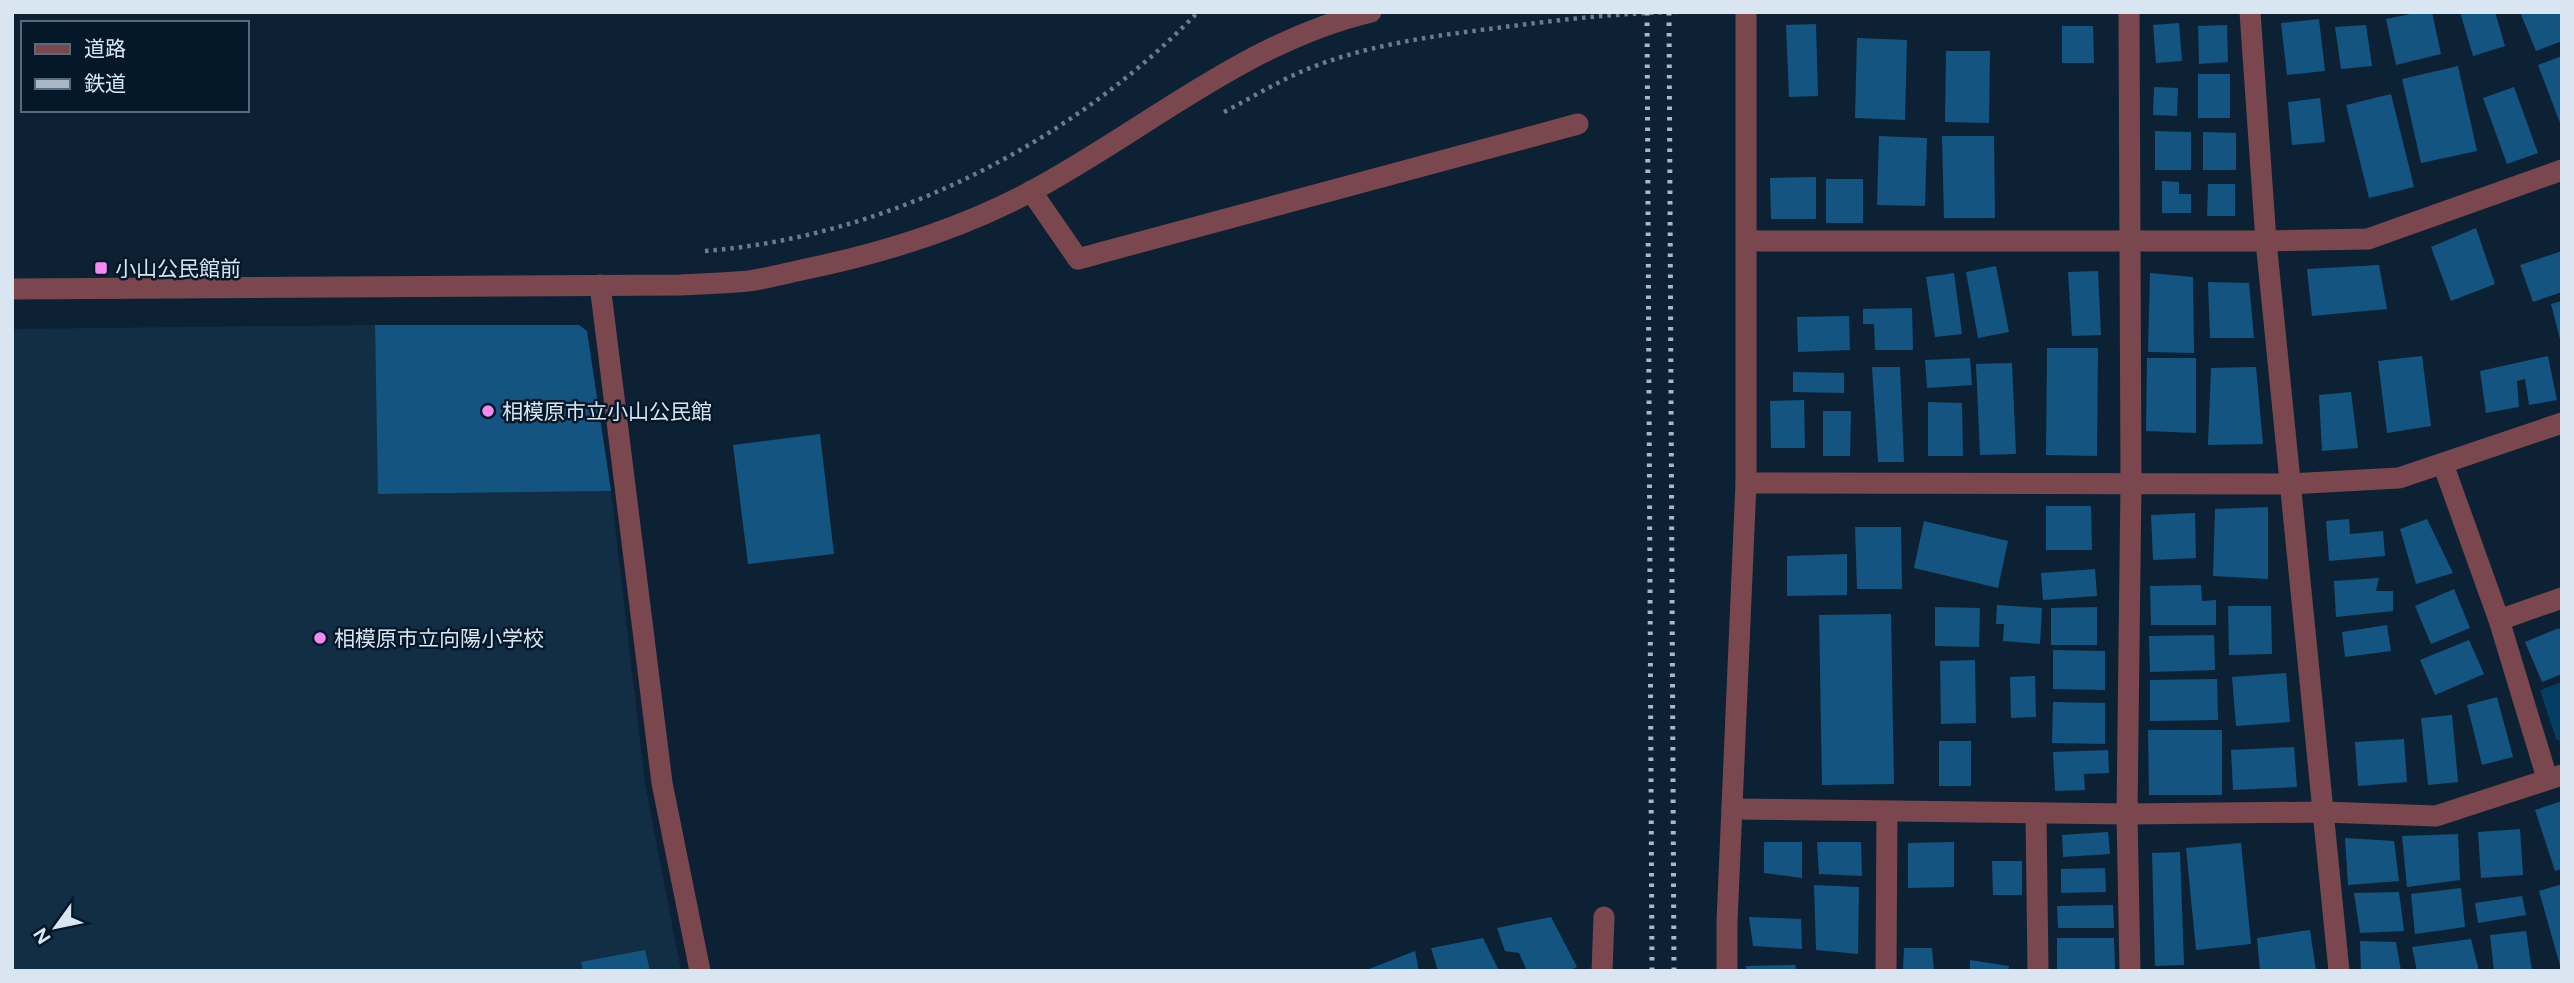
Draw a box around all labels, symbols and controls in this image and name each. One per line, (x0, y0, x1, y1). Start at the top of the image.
legend (21, 21, 248, 112)
text: 道路 (84, 36, 126, 61)
text: 鉄道 (84, 71, 126, 96)
place label: 小山公民館前 (115, 256, 241, 281)
marker: 小山公民館前 (93, 260, 109, 276)
place label: 相模原市立小山公民館 (502, 399, 712, 424)
marker: 相模原市立小山公民館 (480, 403, 496, 419)
place label: 相模原市立向陽小学校 (334, 626, 544, 651)
marker: 相模原市立向陽小学校 (312, 630, 328, 646)
north arrow (21, 892, 91, 962)
text: N (29, 924, 56, 948)

